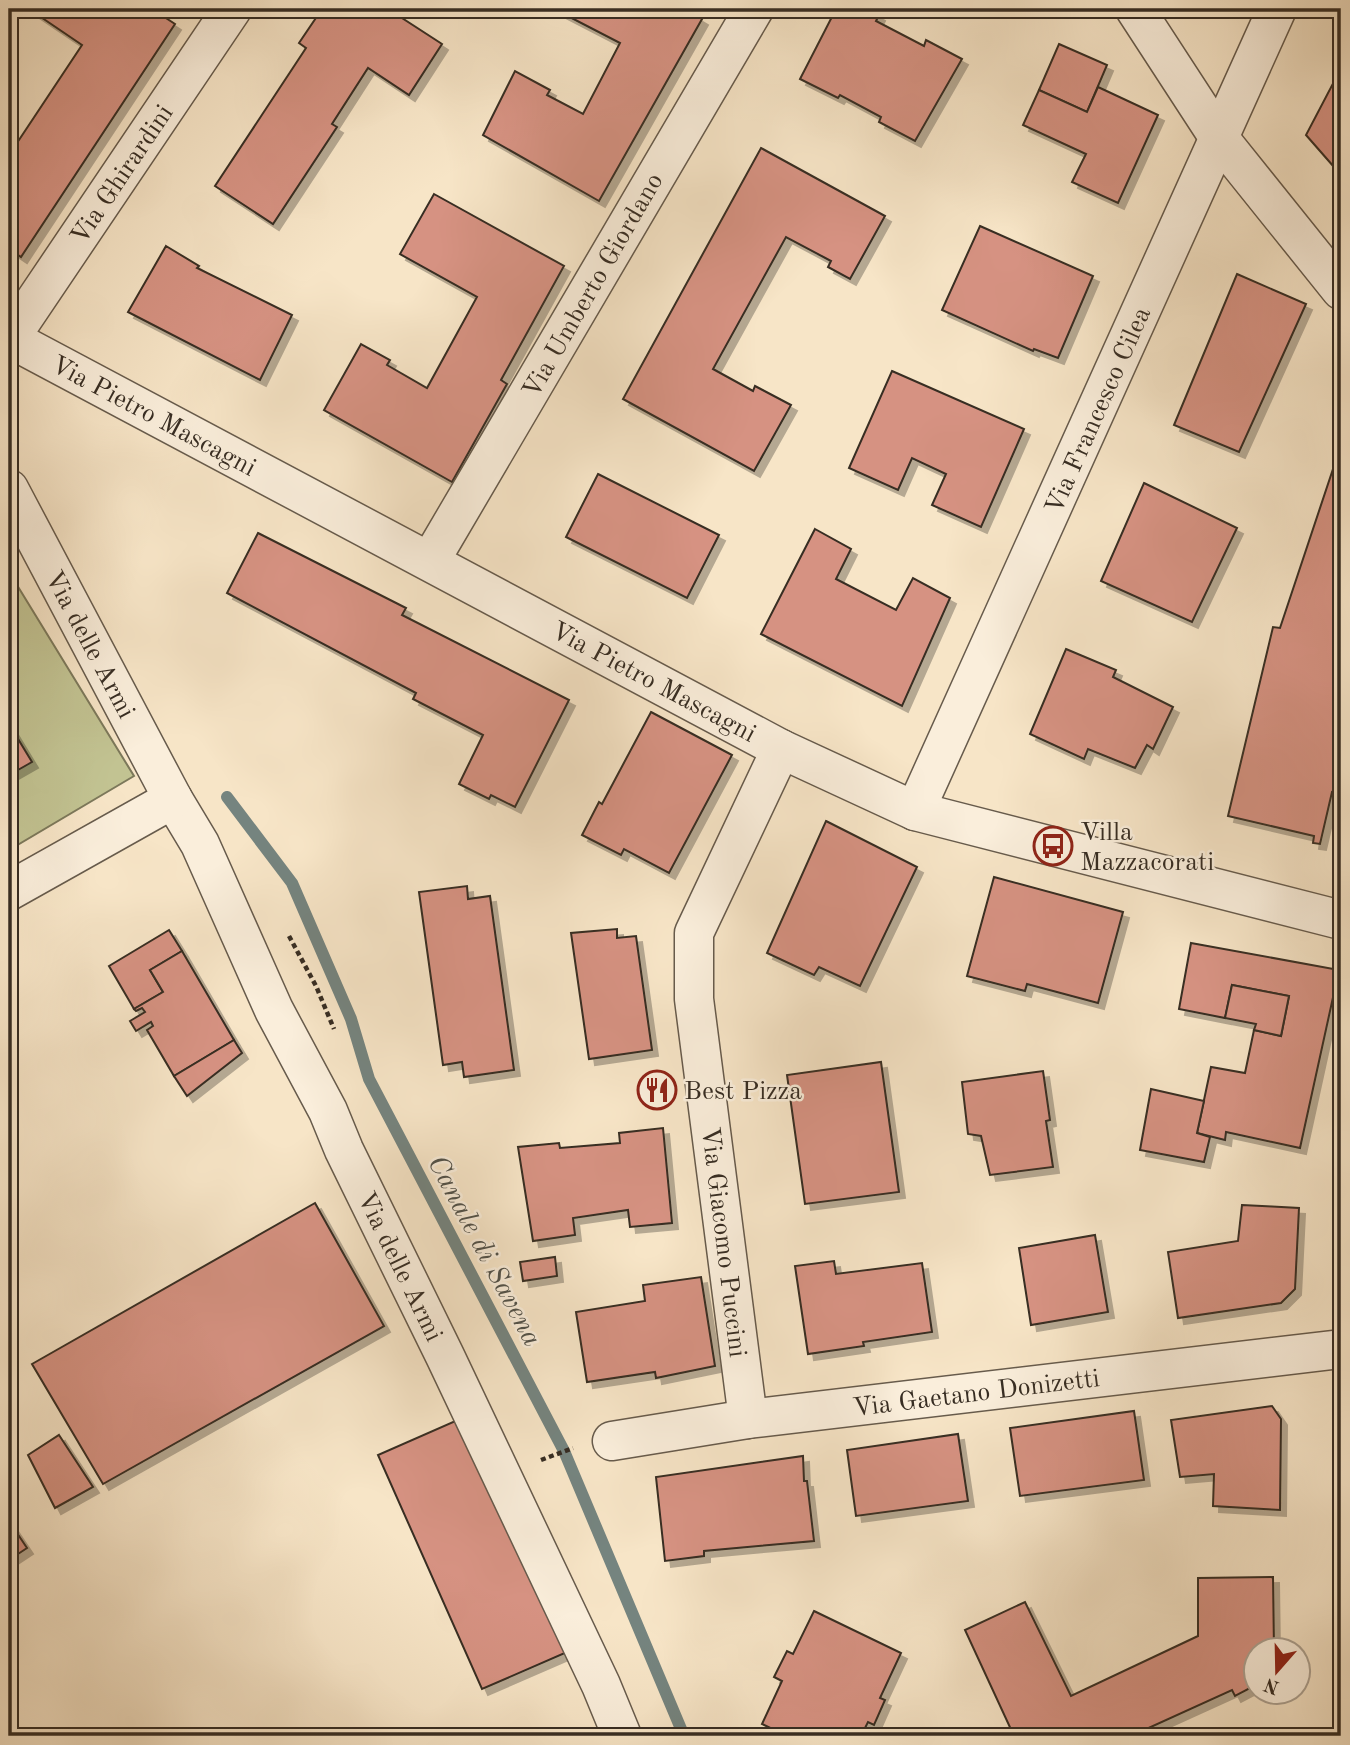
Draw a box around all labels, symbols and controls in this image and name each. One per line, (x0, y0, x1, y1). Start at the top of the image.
street label: Via Ghirardini (67, 101, 179, 249)
street label: Via Umberto Giordano (519, 169, 669, 403)
street label: Via Francesco Cilea (1041, 303, 1156, 518)
street label: Via Pietro Mascagni (46, 352, 260, 482)
street label: Via delle Armi (39, 567, 139, 723)
street label: Via Pietro Mascagni (546, 618, 760, 748)
place label: Villa Mazzacorati (1080, 820, 1214, 876)
bus stop icon: Villa Mazzacorati (1032, 825, 1074, 867)
restaurant icon: Best Pizza (636, 1069, 678, 1111)
place label: Best Pizza (684, 1079, 802, 1105)
street label: Via Giacomo Puccini (696, 1126, 750, 1359)
water label: Canale di Savena (421, 1151, 545, 1351)
street label: Via delle Armi (352, 1188, 447, 1346)
street label: Via Gaetano Donizetti (851, 1366, 1101, 1422)
north arrow (1242, 1636, 1312, 1706)
text: N (1262, 1673, 1282, 1696)

